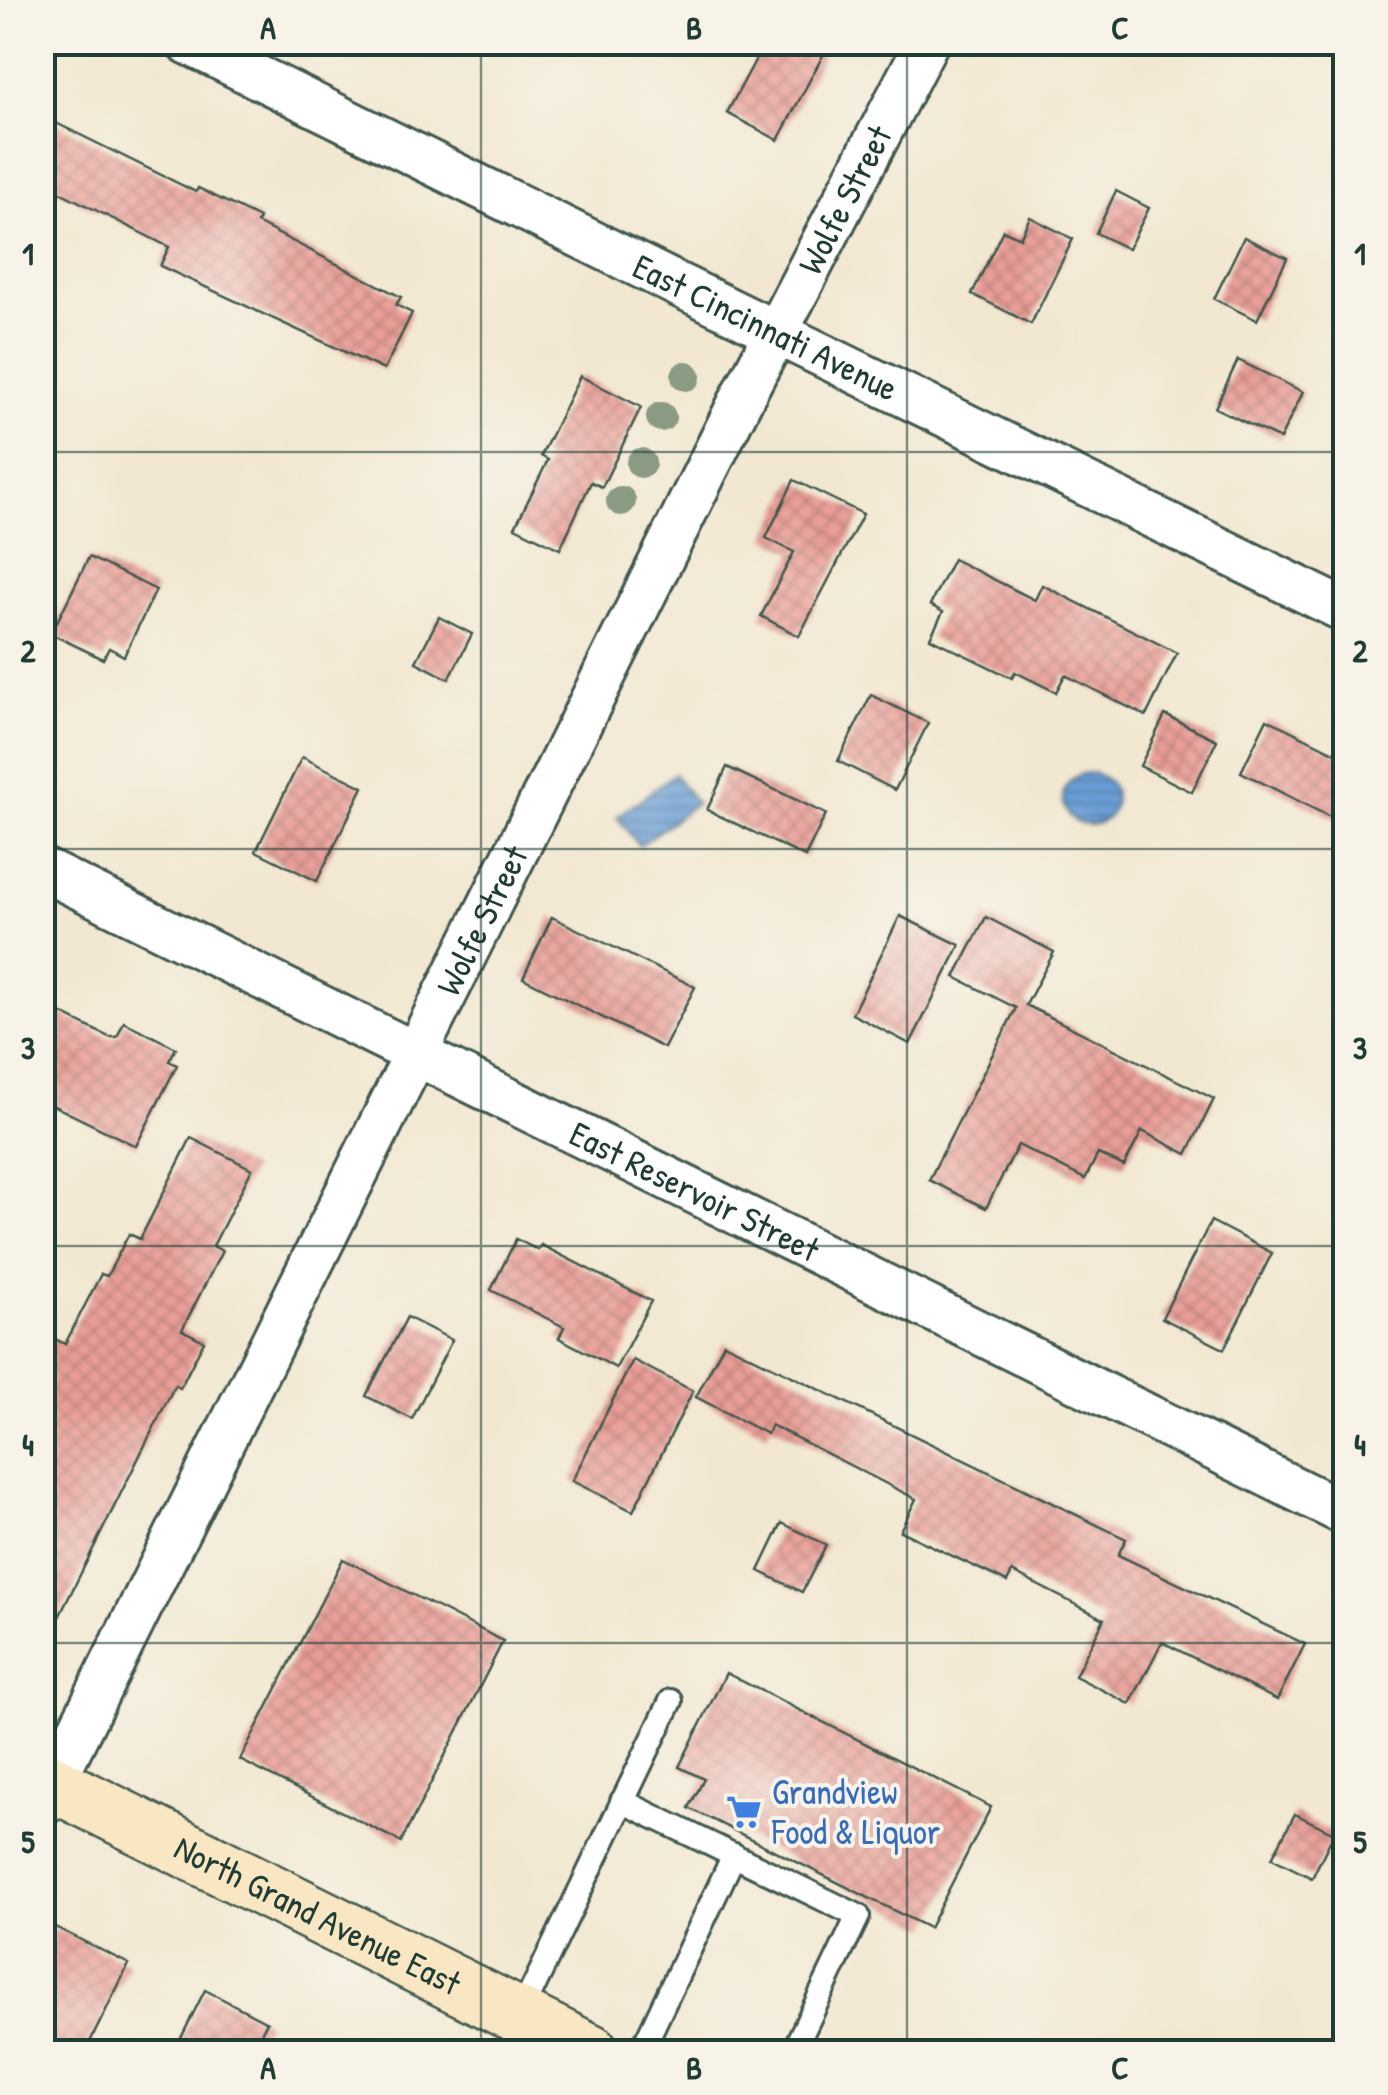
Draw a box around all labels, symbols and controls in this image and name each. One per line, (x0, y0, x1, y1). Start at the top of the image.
text: A (260, 6, 276, 49)
text: B (686, 6, 702, 49)
text: C (1111, 6, 1129, 49)
street label: Wolfe Street (787, 116, 903, 282)
text: 1 (22, 232, 34, 275)
text: 1 (1354, 232, 1366, 275)
street label: East Cincinnati Avenue (625, 242, 906, 412)
text: 2 (21, 629, 37, 672)
text: 2 (1353, 629, 1369, 672)
street label: Wolfe Street (425, 837, 539, 1003)
text: 3 (21, 1026, 35, 1069)
text: 3 (1353, 1026, 1367, 1069)
street label: East Reservoir Street (562, 1110, 828, 1273)
text: 4 (22, 1423, 34, 1466)
text: 4 (1354, 1423, 1366, 1466)
place label: Grandview Food & Liquor (771, 1768, 940, 1855)
supermarket icon: Grandview Food & Liquor (725, 1793, 763, 1831)
text: 5 (21, 1820, 35, 1863)
text: 5 (1353, 1820, 1367, 1863)
street label: North Grand Avenue East (167, 1824, 470, 2007)
text: A (260, 2046, 276, 2089)
text: B (686, 2046, 702, 2089)
text: C (1111, 2046, 1129, 2089)

